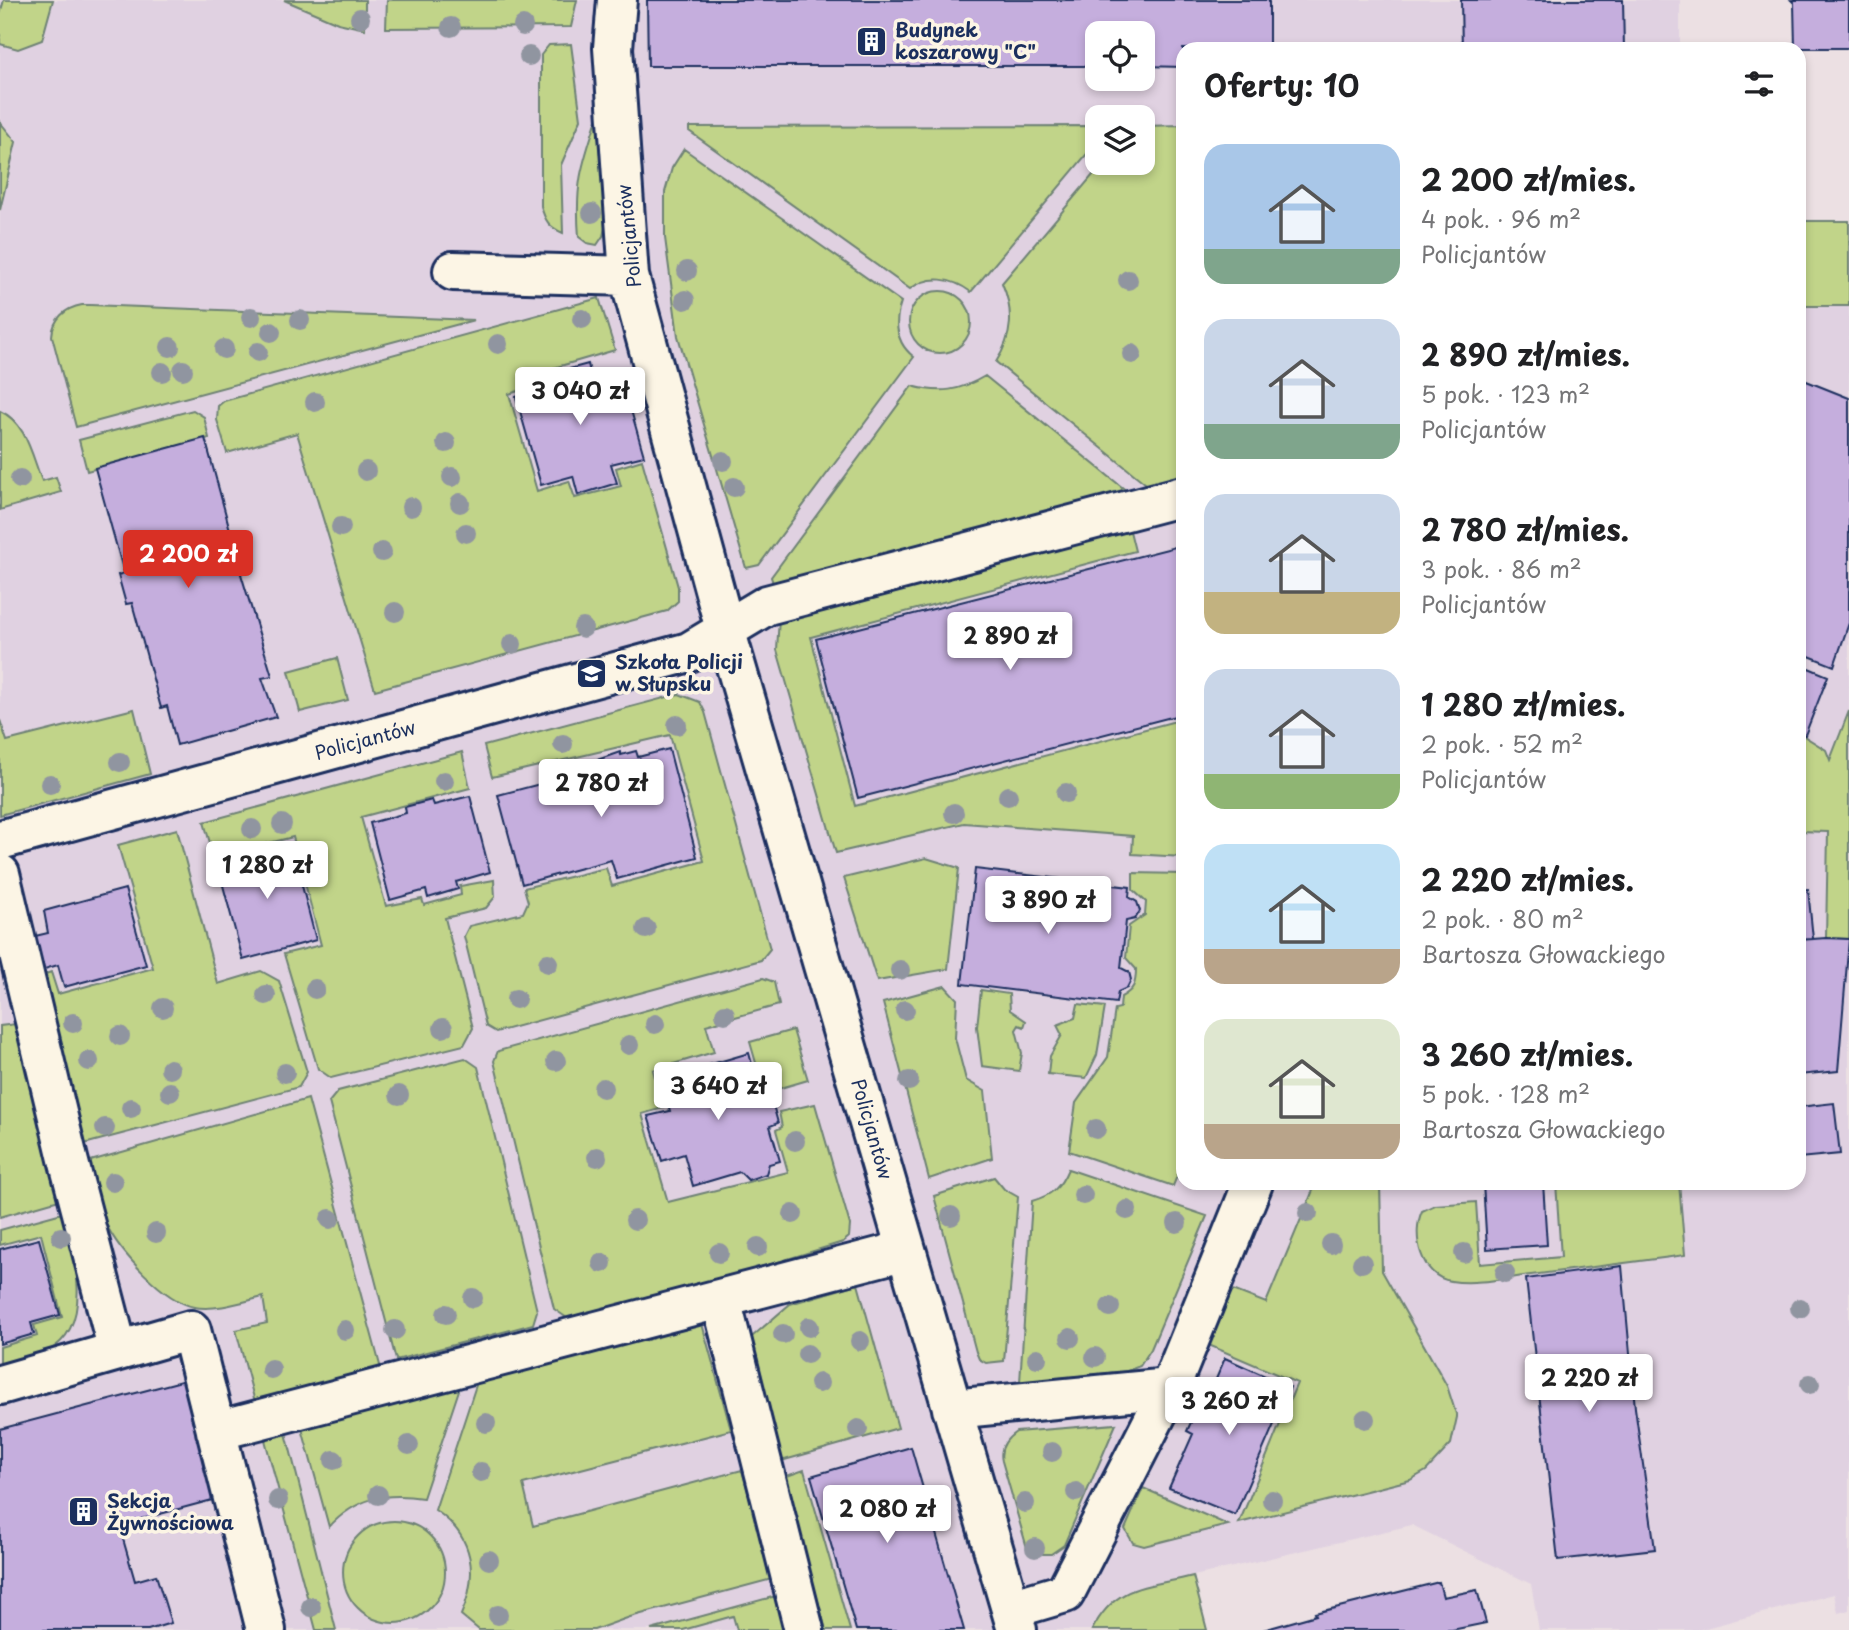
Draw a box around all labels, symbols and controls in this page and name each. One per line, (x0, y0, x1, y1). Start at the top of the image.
place label: Budynek koszarowy "C" (895, 15, 1036, 65)
map controls (1085, 21, 1155, 175)
button: locate (1085, 21, 1155, 91)
building icon: Budynek koszarowy "C" (855, 24, 889, 58)
text: Oferty: 10 (1204, 62, 1359, 107)
icon: filters (1740, 65, 1778, 103)
button: layers (1085, 105, 1155, 175)
text: 2 200 zł/mies. (1421, 156, 1636, 201)
icon: home (1260, 172, 1344, 256)
street label: Policjantów (609, 183, 647, 289)
text: 4 pok. · 96 m² (1421, 201, 1581, 236)
text: Policjantów (1421, 236, 1546, 271)
text: 2 890 zł/mies. (1421, 331, 1630, 376)
icon: home (1260, 347, 1344, 431)
pin: 3 040 zł (508, 368, 652, 427)
text: 3 040 zł (531, 372, 629, 407)
text: 5 pok. · 123 m² (1421, 376, 1590, 411)
text: Policjantów (1421, 411, 1546, 446)
text: 2 780 zł/mies. (1421, 506, 1629, 551)
icon: home (1260, 522, 1344, 606)
pin: 2 200 zł (116, 530, 260, 590)
text: 2 200 zł (139, 535, 237, 570)
text: 3 pok. · 86 m² (1421, 551, 1582, 586)
text: Policjantów (1421, 586, 1546, 621)
pin: 2 890 zł (938, 612, 1082, 672)
text: 2 890 zł (963, 617, 1057, 652)
place label: Szkoła Policji w Słupsku (615, 647, 743, 697)
school or university icon: Szkoła Policji w Słupsku (575, 656, 609, 690)
text: 1 280 zł/mies. (1421, 681, 1626, 726)
icon: home (1260, 697, 1344, 781)
street label: Policjantów (311, 712, 419, 766)
text: 2 pok. · 52 m² (1421, 726, 1583, 761)
pin: 2 780 zł (529, 760, 673, 819)
text: Policjantów (1421, 761, 1546, 796)
text: 2 780 zł (555, 764, 647, 799)
pin: 1 280 zł (195, 842, 339, 901)
text: 1 280 zł (222, 846, 312, 881)
text: 2 220 zł/mies. (1421, 856, 1634, 901)
icon: home (1260, 872, 1344, 956)
pin: 3 890 zł (976, 876, 1120, 936)
text: 3 890 zł (1001, 881, 1095, 916)
text: 2 pok. · 80 m² (1421, 901, 1584, 936)
text: Bartosza Głowackiego (1421, 936, 1666, 971)
text: 3 260 zł/mies. (1421, 1031, 1633, 1076)
icon: home (1260, 1047, 1344, 1131)
pin: 3 640 zł (646, 1062, 790, 1122)
text: 3 640 zł (670, 1067, 766, 1102)
street label: Policjantów (845, 1075, 901, 1183)
text: 5 pok. · 128 m² (1421, 1076, 1590, 1111)
text: Bartosza Głowackiego (1421, 1111, 1666, 1146)
pin: 2 220 zł (1517, 1354, 1661, 1414)
text: 2 220 zł (1541, 1359, 1637, 1394)
pin: 3 260 zł (1157, 1378, 1301, 1437)
text: 3 260 zł (1181, 1382, 1277, 1417)
place label: Sekcja Żywnościowa (107, 1486, 234, 1536)
pin: 2 080 zł (815, 1486, 959, 1545)
text: 2 080 zł (839, 1490, 935, 1525)
building icon: Sekcja Żywnościowa (67, 1495, 101, 1529)

